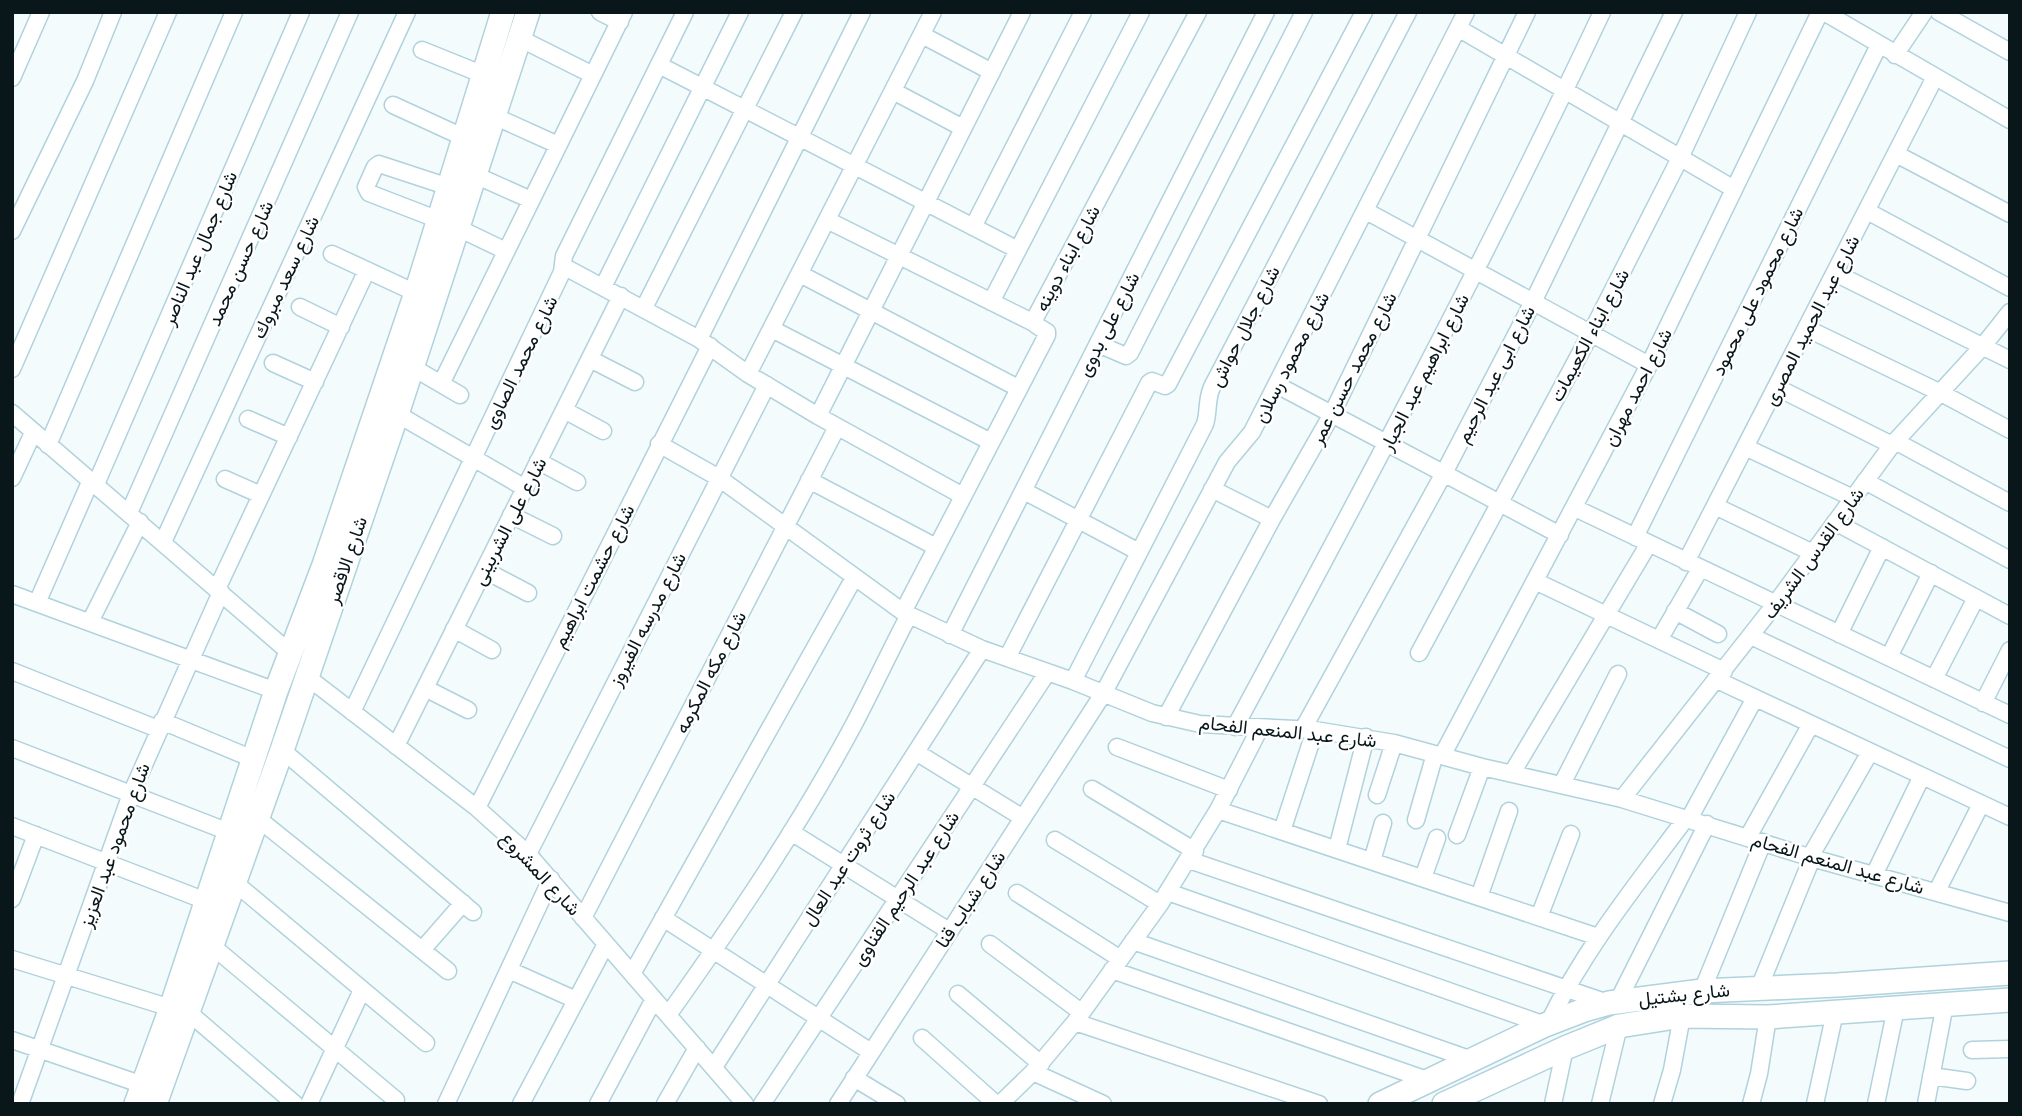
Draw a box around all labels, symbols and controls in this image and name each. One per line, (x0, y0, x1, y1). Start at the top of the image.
street label: شارع جمال عبد الناصر (156, 168, 243, 330)
street label: شارع حسن محمد (203, 197, 279, 330)
street label: شارع ابناء دوينه (1030, 201, 1106, 316)
street label: شارع محمود على محمود (1707, 203, 1809, 380)
street label: شارع سعد مبروك (247, 212, 325, 343)
street label: شارع عبد الحميد المصرى (1758, 231, 1865, 410)
street label: شارع جلال حواش (1204, 262, 1286, 391)
street label: شارع ابناء الكعيمات (1545, 265, 1635, 406)
street label: شارع على بدوى (1072, 268, 1145, 381)
street label: شارع محمود رسلان (1249, 288, 1335, 427)
street label: شارع محمد حسن عمر (1305, 288, 1403, 450)
street label: شارع ابراهيم عبد الجبار (1374, 290, 1475, 456)
street label: شارع محمد الصاوى (478, 292, 564, 433)
street label: شارع ابى عبد الرحيم (1451, 302, 1541, 447)
street label: شارع احمد مهران (1598, 324, 1678, 450)
street label: شارع على الشربينى (467, 453, 552, 589)
street label: شارع القدس الشريف (1758, 483, 1870, 624)
street label: شارع حشمت ابراهيم (547, 501, 640, 652)
street label: شارع الاقصر (320, 514, 373, 608)
street label: شارع مدرسه الفيروز (603, 548, 692, 691)
street label: شارع مكه المكرمه (670, 607, 752, 738)
street label: شارع عبد المنعم الفحام (1198, 711, 1378, 753)
street label: شارع محمود عبد العزيز (74, 760, 156, 932)
street label: شارع ثروت عبد العال (796, 787, 901, 930)
street label: شارع عبد الرحيم القناوى (847, 807, 965, 970)
street label: شارع المشروع (495, 826, 586, 921)
street label: شارع عبد المنعم الفحام (1749, 828, 1927, 900)
street label: شارع شباب قنا (930, 846, 1011, 953)
street label: شارع بشتيل (1637, 978, 1731, 1012)

